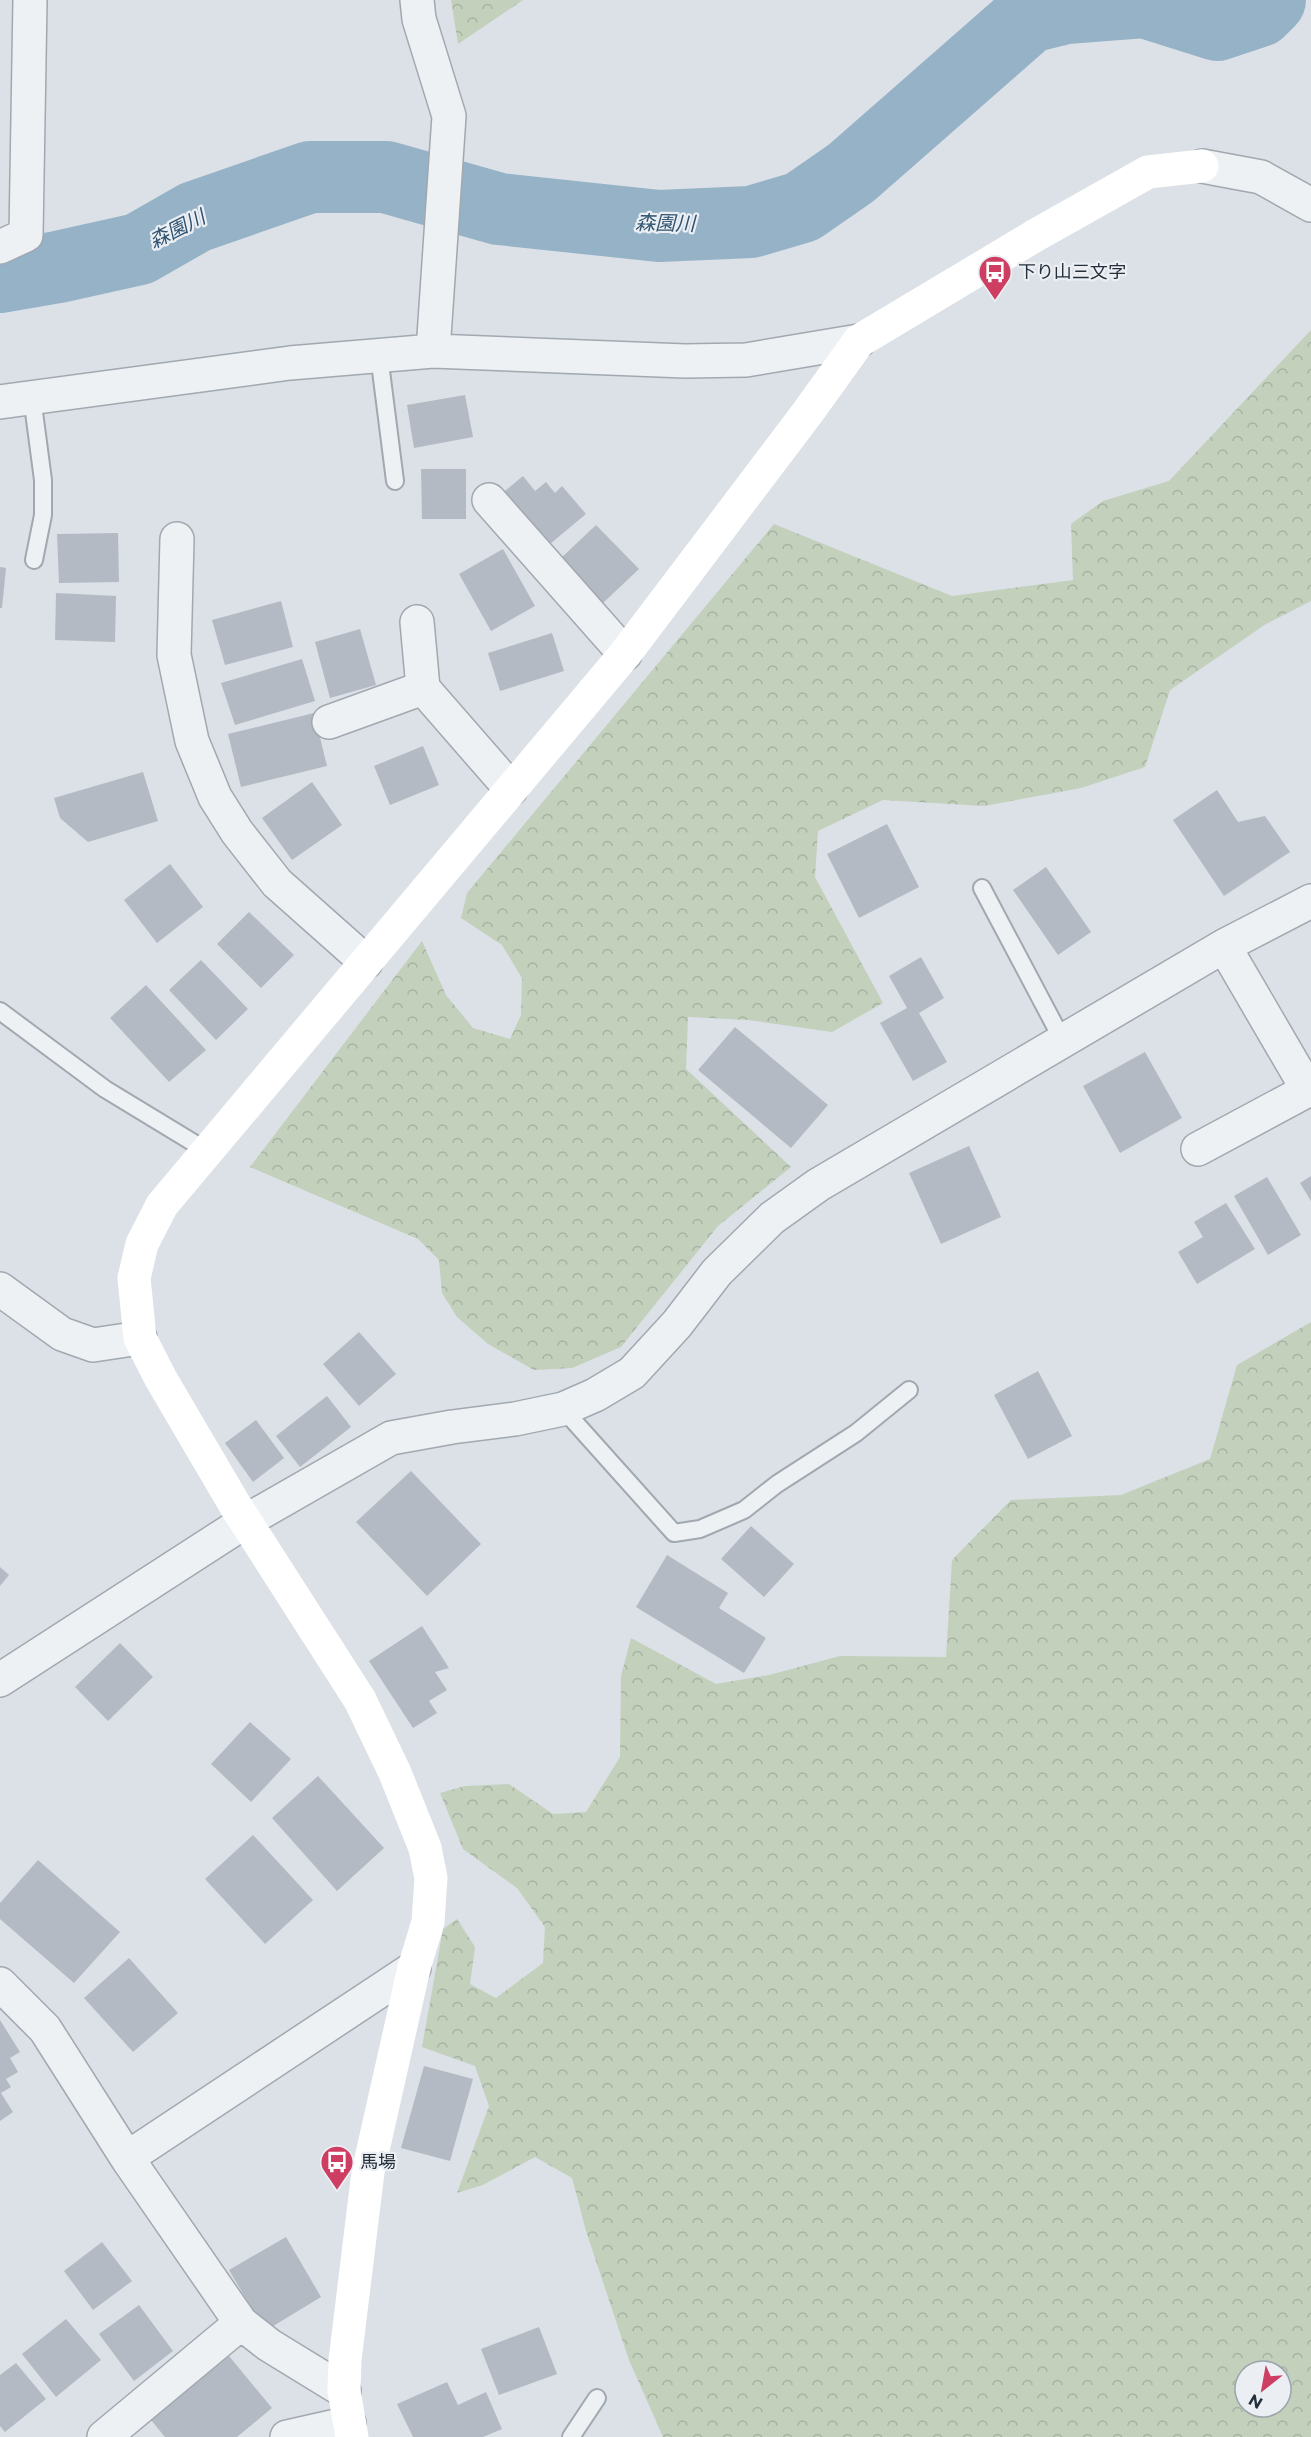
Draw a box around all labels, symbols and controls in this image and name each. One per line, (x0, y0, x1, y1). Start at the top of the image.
water label: 森園川 (145, 204, 211, 253)
water label: 森園川 (635, 210, 697, 236)
bus stop icon: 下り山三文字 (977, 254, 1013, 301)
place label: 下り山三文字 (1018, 261, 1126, 283)
bus stop icon: 馬場 (319, 2144, 355, 2191)
place label: 馬場 (360, 2151, 396, 2173)
north arrow (1233, 2359, 1293, 2419)
text: N (1245, 2390, 1266, 2413)

